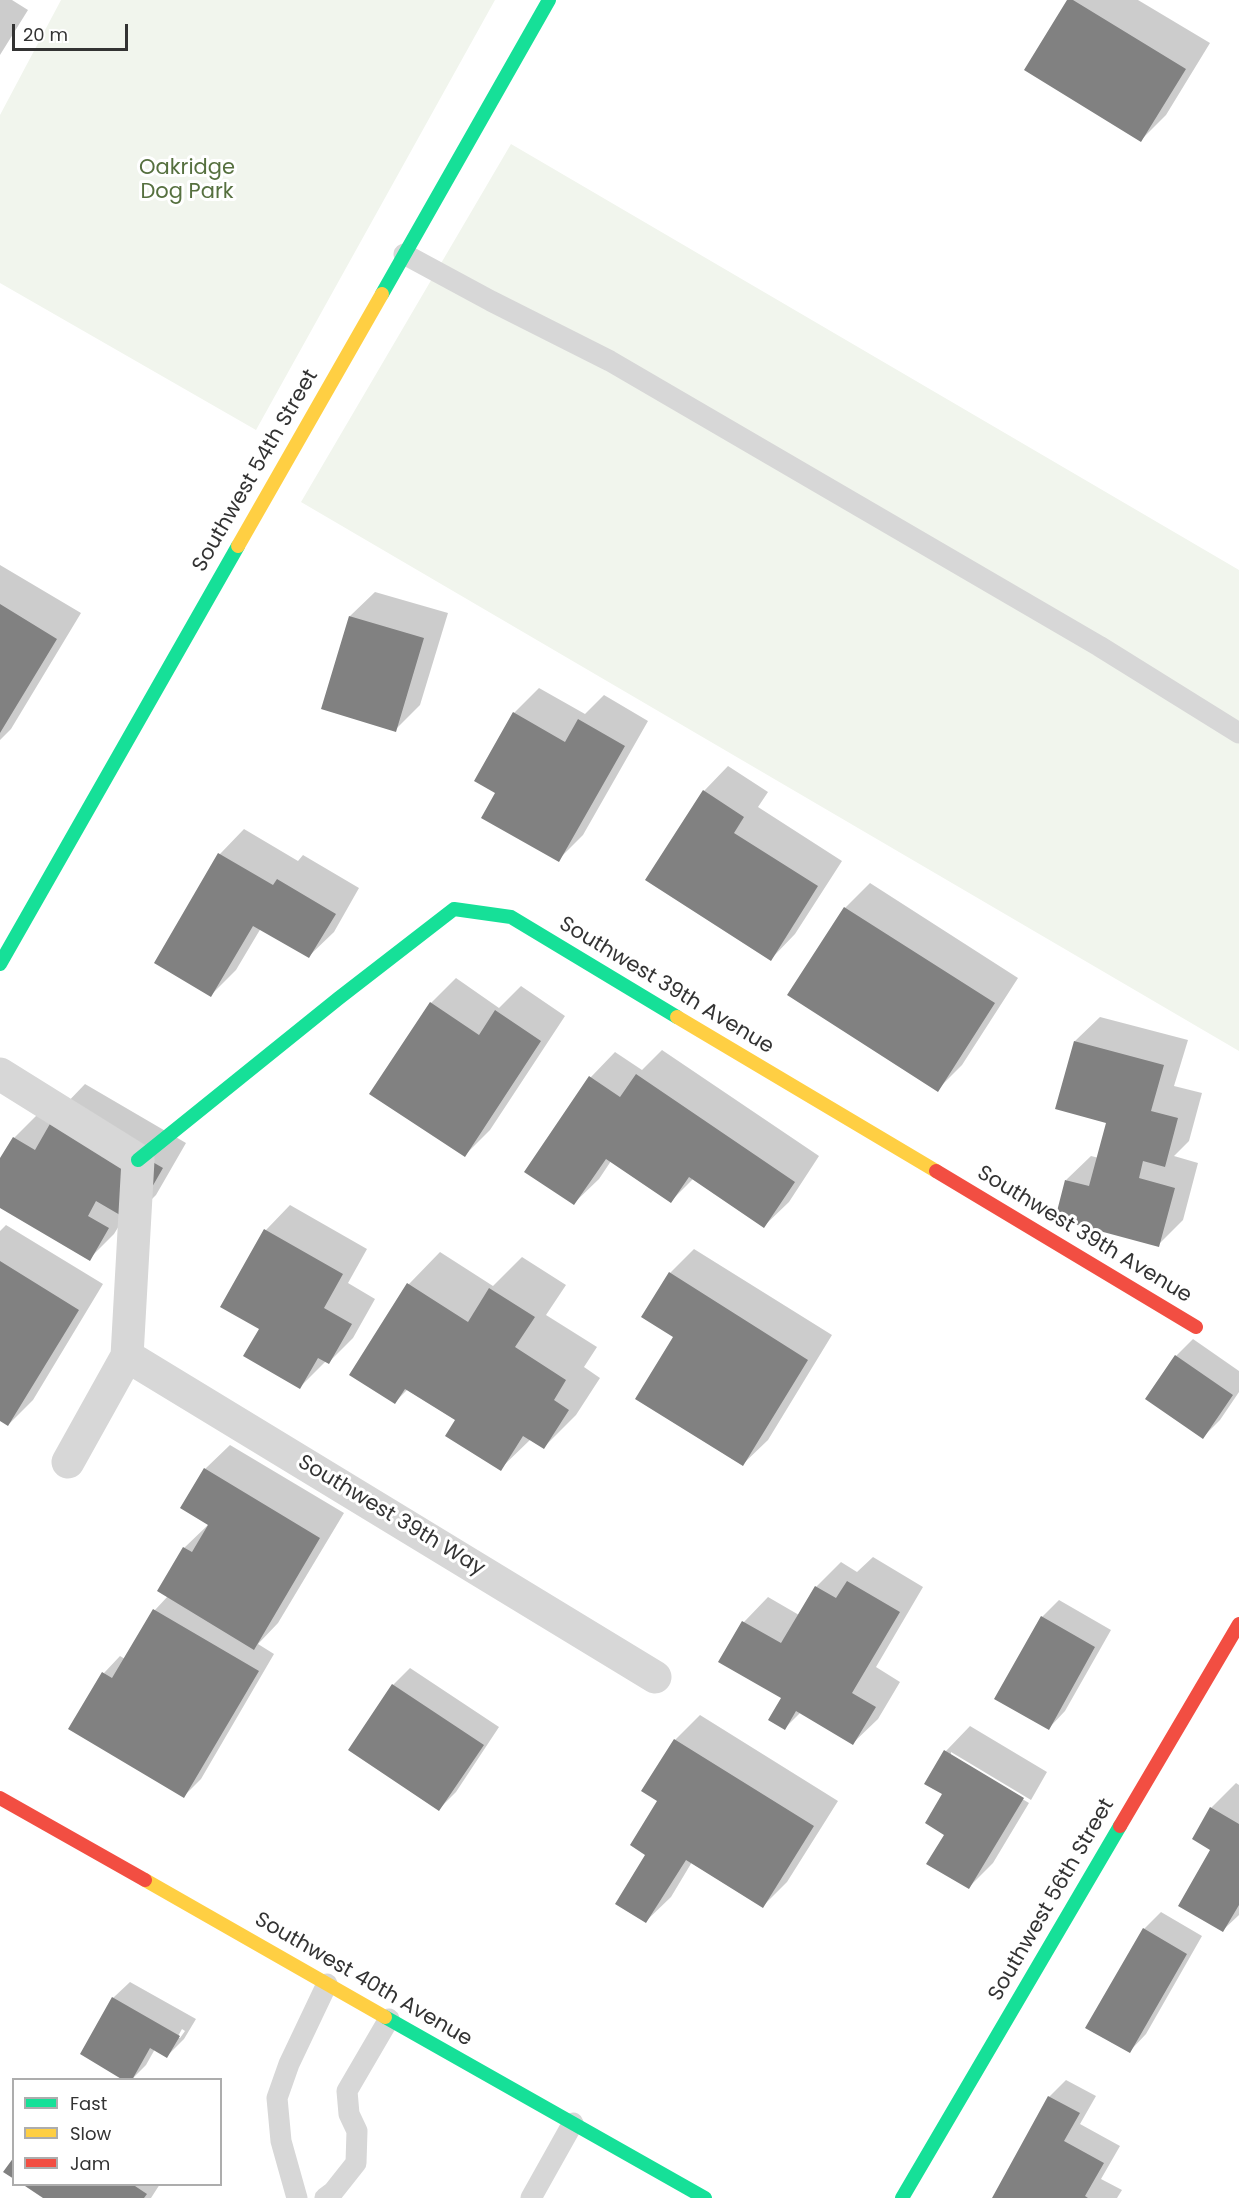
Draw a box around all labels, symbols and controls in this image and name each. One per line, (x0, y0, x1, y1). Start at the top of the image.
scale bar (15, 12, 130, 50)
text: 20 m (23, 22, 68, 47)
park label: Oakridge Dog Park (139, 156, 235, 206)
street label: Southwest 54th Street (188, 365, 324, 577)
street label: Southwest 39th Avenue (554, 912, 778, 1060)
street label: Southwest 39th Avenue (972, 1161, 1196, 1309)
street label: Southwest 39th Way (293, 1450, 489, 1582)
street label: Southwest 56th Street (984, 1794, 1120, 2006)
street label: Southwest 40th Avenue (250, 1907, 476, 2053)
legend (12, 2078, 222, 2186)
text: Fast (70, 2091, 107, 2116)
text: Slow (70, 2121, 111, 2146)
text: Jam (70, 2151, 110, 2176)

